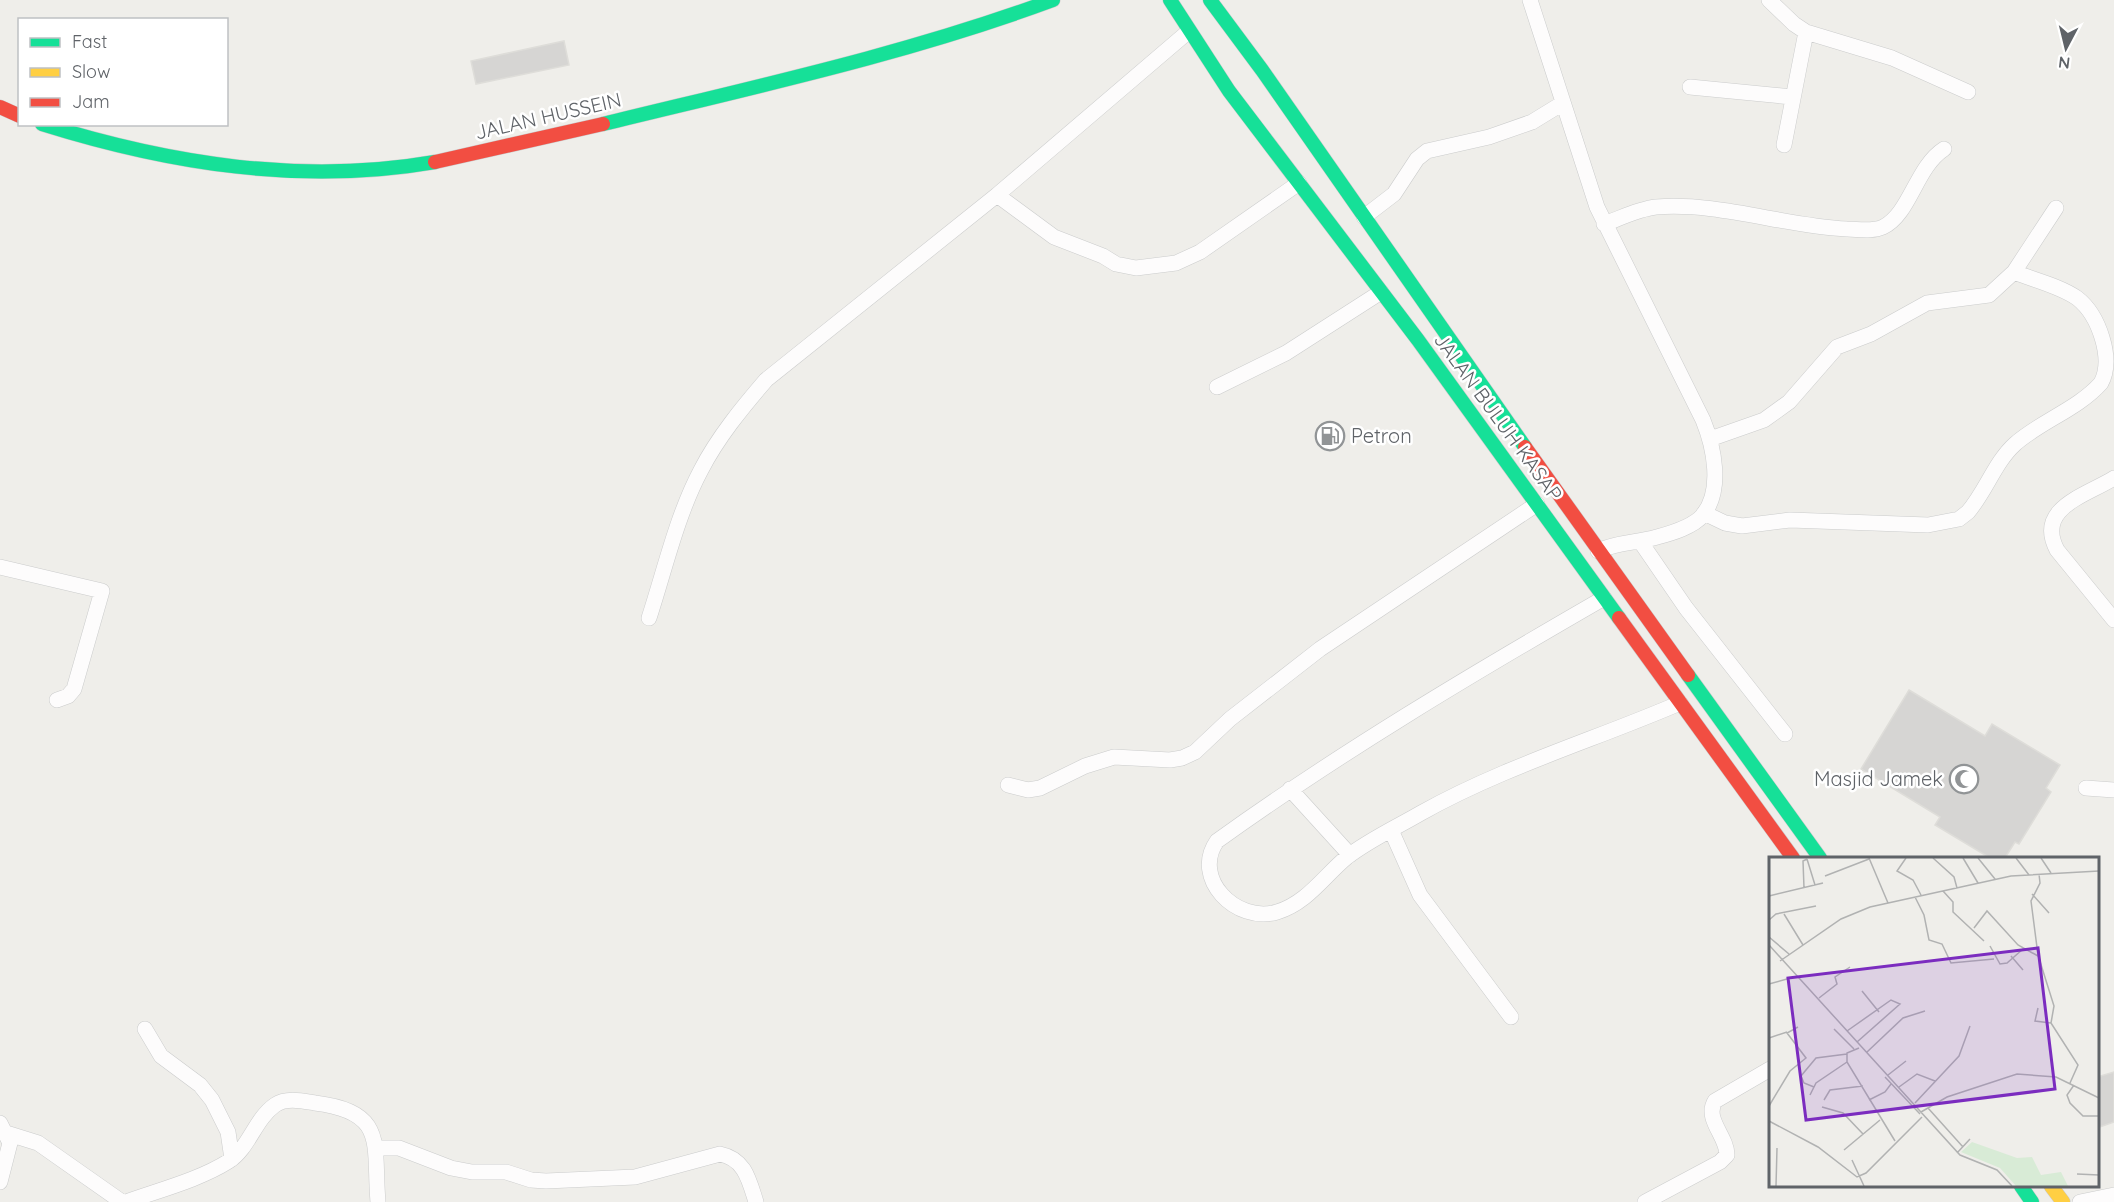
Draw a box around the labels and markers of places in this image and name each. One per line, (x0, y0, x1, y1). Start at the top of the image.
fuel station icon: Petron (1314, 420, 1346, 452)
place label: Petron (1351, 423, 1412, 448)
mosque icon: Masjid Jamek (1948, 763, 1980, 795)
place label: Masjid Jamek (1814, 766, 1943, 791)

